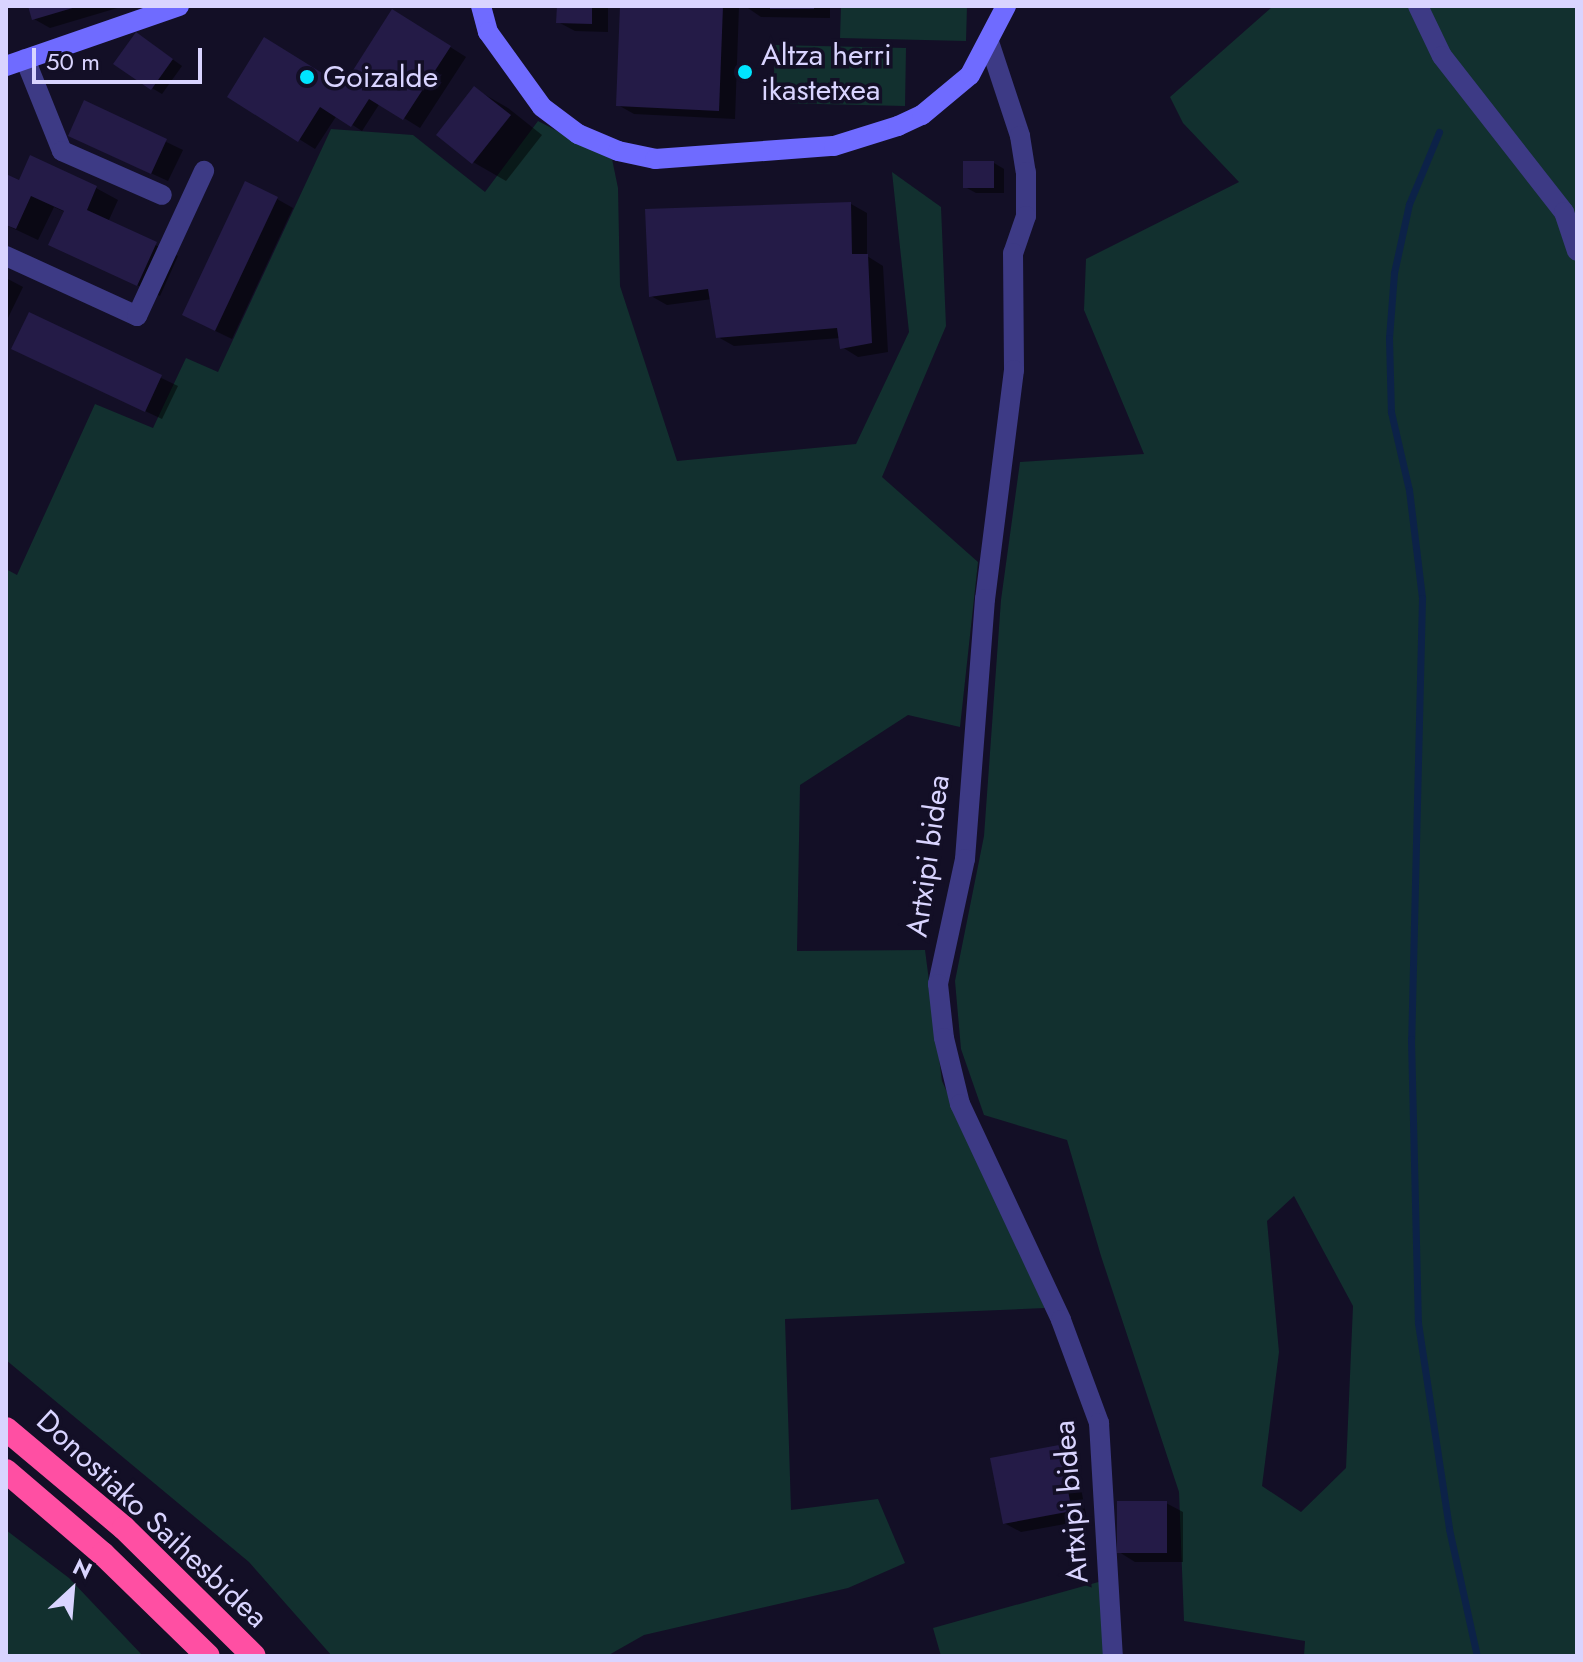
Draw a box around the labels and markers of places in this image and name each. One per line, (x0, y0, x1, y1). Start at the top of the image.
place label: Altza herri ikastetxea (761, 37, 892, 108)
place label: Goizalde (323, 59, 438, 95)
marker: Altza herri ikastetxea (736, 63, 754, 81)
marker: Goizalde (298, 68, 316, 86)

